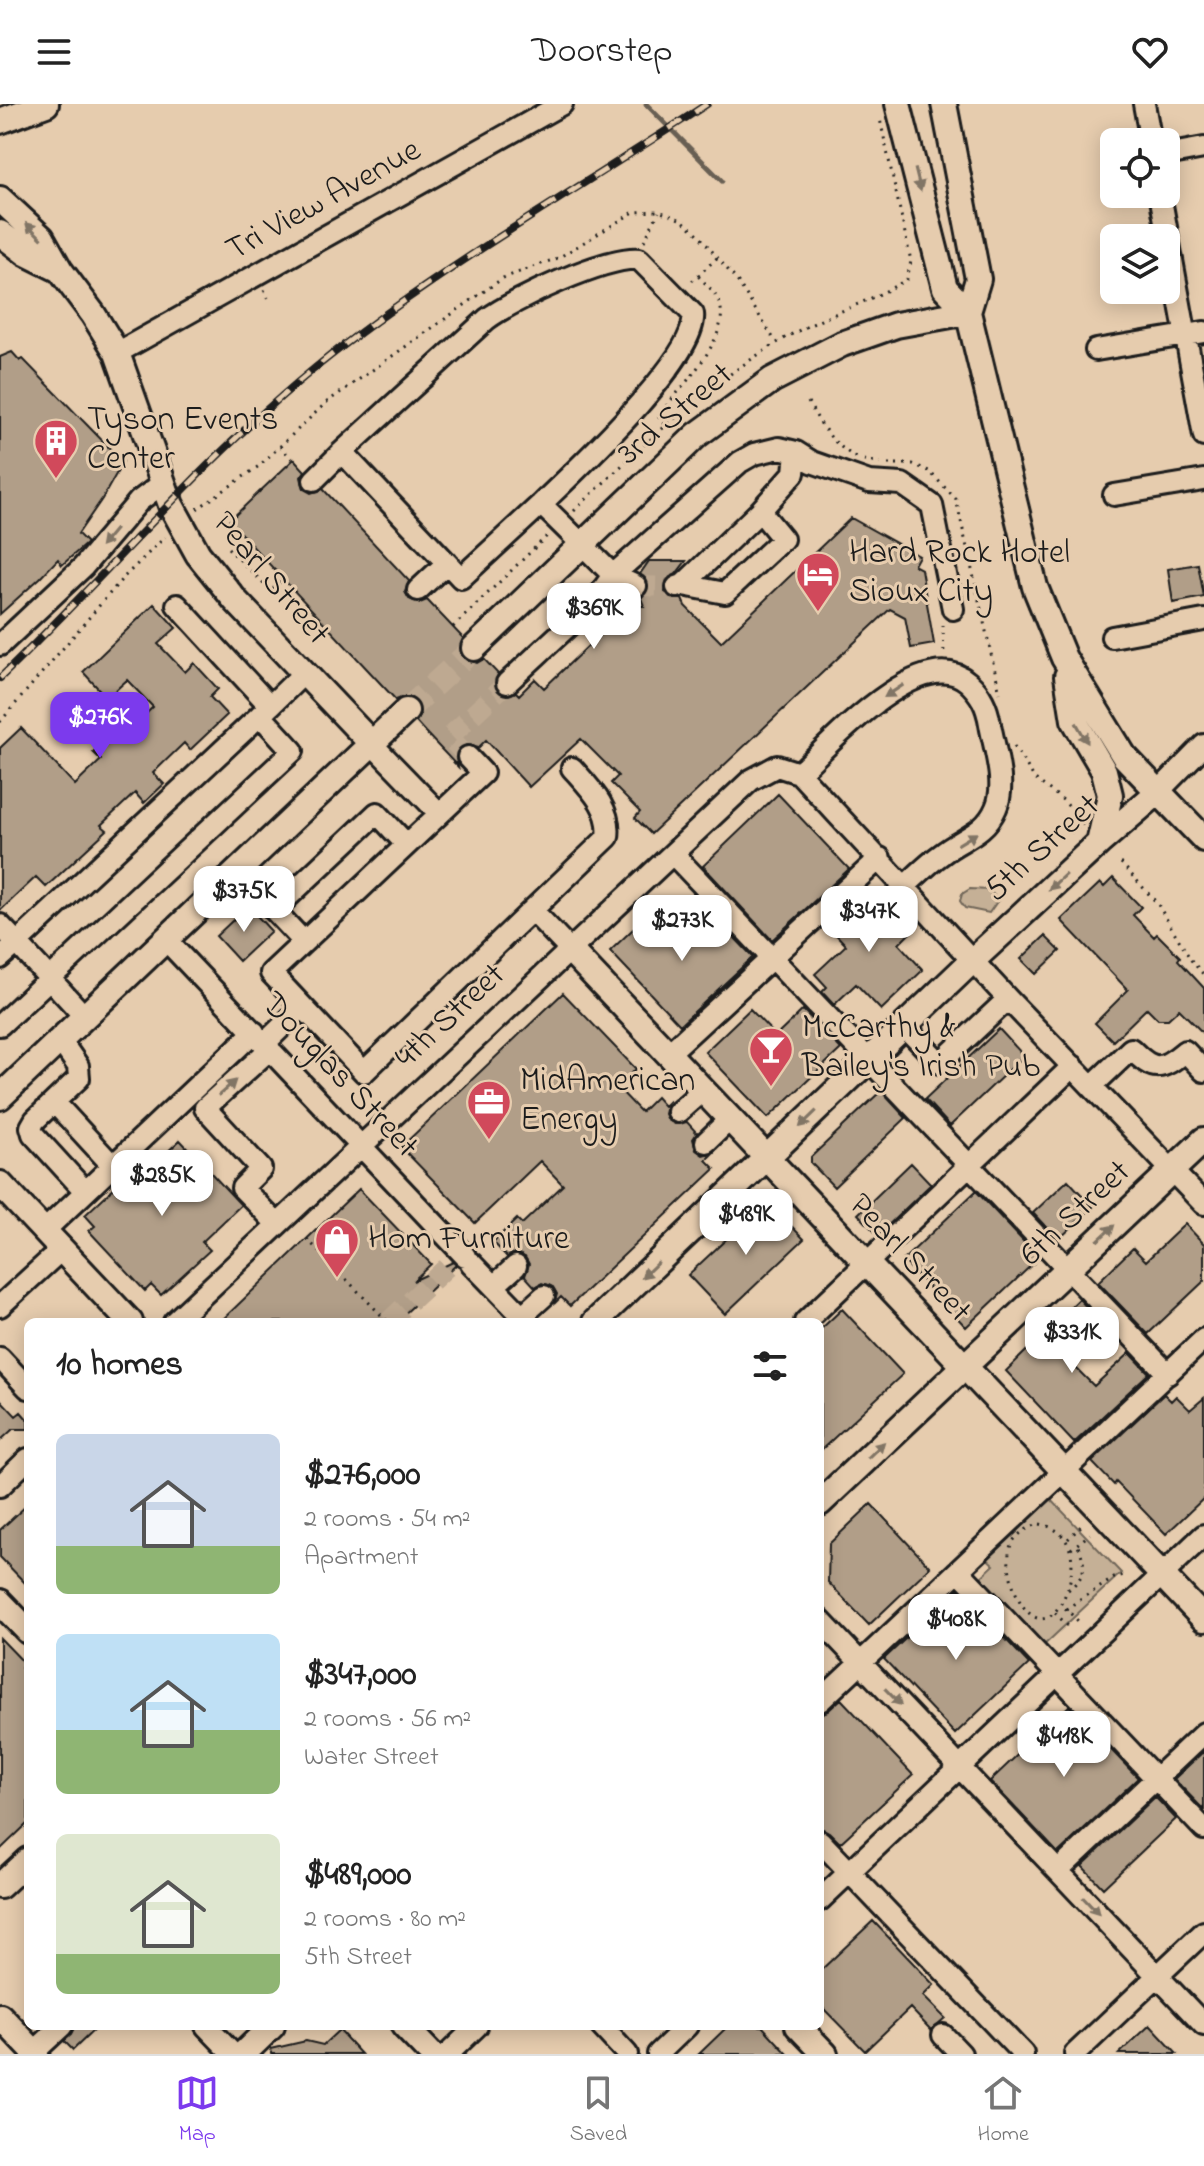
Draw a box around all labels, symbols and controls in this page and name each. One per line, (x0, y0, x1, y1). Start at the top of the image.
text: Doorstep (531, 26, 673, 79)
icon: menu (32, 30, 76, 74)
icon: heart (1128, 30, 1172, 74)
street label: Tri View Avenue (217, 126, 431, 275)
map controls (1100, 128, 1180, 304)
button: locate (1100, 128, 1180, 208)
one-way arrow (912, 167, 924, 192)
one-way arrow (25, 222, 44, 241)
button: layers (1100, 224, 1180, 304)
street label: 3rd Street (607, 352, 745, 478)
place label: Tyson Events Center (87, 396, 278, 485)
building icon: Tyson Events Center (32, 417, 80, 480)
street label: Pearl Street (199, 501, 341, 657)
one-way arrow (100, 528, 117, 548)
place label: Hard Rock Hotel Sioux City (849, 529, 1070, 618)
hotel icon: Hard Rock Hotel Sioux City (794, 550, 842, 613)
pin: $369K (538, 583, 650, 651)
text: $369K (565, 590, 623, 628)
one-way arrow (884, 683, 905, 698)
pin: $276K (44, 692, 156, 760)
text: $276K (68, 699, 132, 737)
one-way arrow (1075, 722, 1089, 744)
street label: 5th Street (974, 783, 1112, 915)
one-way arrow (956, 832, 978, 846)
pin: $375K (188, 866, 300, 934)
one-way arrow (1048, 872, 1067, 890)
text: $375K (212, 873, 276, 911)
pin: $347K (813, 886, 925, 954)
text: $347K (839, 893, 899, 931)
pin: $273K (626, 895, 738, 963)
text: $273K (651, 902, 713, 940)
street label: 4th Street (384, 952, 518, 1082)
street label: Douglas Street (248, 981, 429, 1170)
place label: McCarthy & Bailey's Irish Pub (801, 1004, 1040, 1093)
bar icon: McCarthy & Bailey's Irish Pub (747, 1025, 795, 1088)
place label: MidAmerican Energy (520, 1057, 695, 1146)
office icon: MidAmerican Energy (465, 1078, 513, 1141)
one-way arrow (218, 1080, 237, 1098)
one-way arrow (799, 1110, 818, 1128)
street label: 6th Street (1009, 1149, 1143, 1279)
pin: $285K (106, 1150, 218, 1218)
text: $285K (129, 1157, 195, 1195)
street label: Pearl Street (836, 1183, 982, 1335)
pin: $489K (690, 1189, 802, 1257)
text: $489K (718, 1196, 774, 1234)
place label: Hom Furniture (368, 1215, 570, 1265)
shop icon: Hom Furniture (313, 1216, 361, 1279)
one-way arrow (1096, 1224, 1115, 1242)
one-way arrow (640, 1260, 659, 1278)
pin: $331K (1016, 1307, 1128, 1375)
text: $331K (1043, 1314, 1101, 1352)
text: 10 homes (56, 1341, 183, 1391)
icon: filters (748, 1344, 792, 1388)
one-way arrow (867, 1441, 886, 1459)
text: $276,000 (304, 1451, 420, 1501)
icon: home (120, 1466, 216, 1562)
text: 2 rooms · 54 m² (304, 1501, 470, 1539)
text: Apartment (304, 1539, 418, 1577)
pin: $408K (900, 1594, 1012, 1662)
text: $408K (926, 1601, 986, 1639)
text: $347,000 (304, 1651, 417, 1701)
icon: home (120, 1666, 216, 1762)
one-way arrow (883, 1687, 902, 1706)
text: 2 rooms · 56 m² (304, 1701, 471, 1739)
pin: $418K (1008, 1711, 1120, 1779)
text: $418K (1035, 1718, 1093, 1756)
text: Water Street (304, 1739, 439, 1777)
text: $489,000 (304, 1851, 411, 1901)
icon: home (120, 1866, 216, 1962)
one-way arrow (1082, 1896, 1100, 1915)
text: 2 rooms · 80 m² (304, 1901, 466, 1939)
text: 5th Street (304, 1939, 412, 1977)
tab: Map (175, 2071, 219, 2151)
tab: Saved (570, 2071, 627, 2151)
tab: Home (978, 2071, 1029, 2151)

